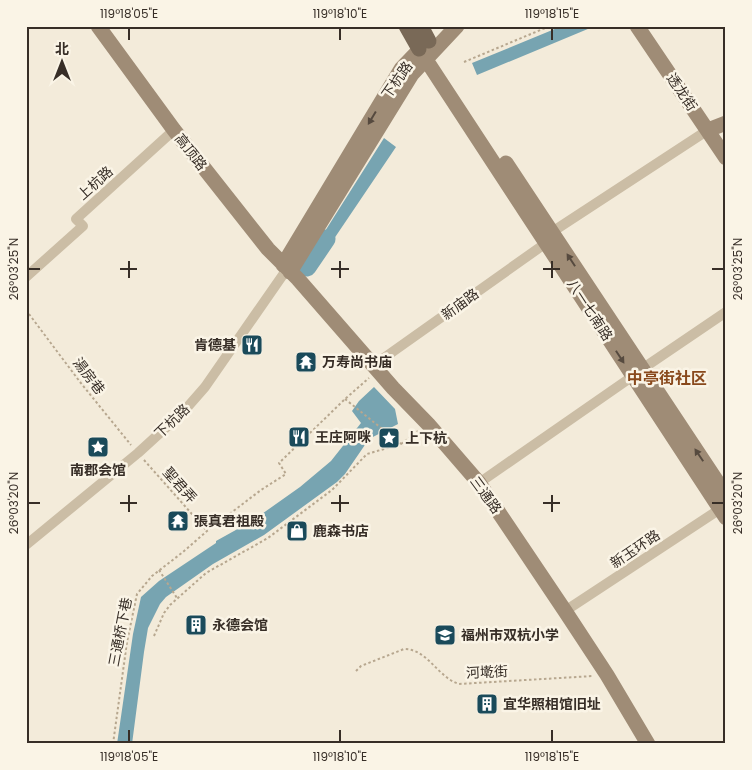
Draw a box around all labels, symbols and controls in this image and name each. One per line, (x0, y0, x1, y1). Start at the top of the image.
text: 119°18'05"E (100, 5, 158, 22)
text: 119°18'10"E (313, 5, 367, 22)
text: 119°18'15"E (525, 5, 579, 22)
north arrow (38, 38, 88, 88)
text: 北 (55, 39, 69, 59)
street label: 下杭路 (377, 57, 417, 103)
street label: 透龙街 (662, 69, 702, 115)
one-way arrow (367, 111, 376, 124)
street label: 高顶路 (170, 129, 212, 175)
street label: 上杭路 (73, 162, 117, 204)
text: 26°03'25"N (5, 238, 22, 300)
text: 26°03'25"N (729, 238, 746, 300)
one-way arrow (566, 254, 576, 267)
street label: 八一七南路 (563, 275, 617, 345)
street label: 新庙路 (437, 284, 483, 324)
restaurant icon: 肯德基 (240, 333, 264, 357)
place label: 肯德基 (194, 335, 236, 355)
temple icon: 万寿尚书庙 (294, 350, 318, 374)
one-way arrow (615, 350, 625, 363)
place label: 万寿尚书庙 (322, 352, 392, 372)
street label: 湯房巷 (68, 353, 110, 399)
district label: 中亭街社区 (627, 367, 707, 390)
street label: 下杭路 (150, 399, 194, 443)
restaurant icon: 王庄阿咪 (287, 425, 311, 449)
place icon: 上下杭 (377, 426, 401, 450)
place label: 王庄阿咪 (315, 427, 371, 447)
place label: 上下杭 (405, 428, 447, 448)
place icon: 南郡会馆 (86, 435, 110, 459)
one-way arrow (694, 448, 704, 461)
place label: 南郡会馆 (70, 460, 126, 480)
street label: 聖君弄 (159, 463, 201, 507)
text: 26°03'20"N (5, 472, 22, 534)
street label: 三通路 (466, 472, 506, 518)
text: 26°03'20"N (729, 472, 746, 534)
temple icon: 張真君祖殿 (166, 509, 190, 533)
place label: 張真君祖殿 (194, 511, 264, 531)
shop icon: 鹿森书店 (285, 519, 309, 543)
place label: 鹿森书店 (313, 521, 369, 541)
street label: 新玉环路 (606, 525, 664, 573)
street label: 三通桥下巷 (104, 596, 136, 668)
building icon: 永德会馆 (184, 613, 208, 637)
place label: 永德会馆 (212, 615, 268, 635)
school or university icon: 福州市双杭小学 (433, 623, 457, 647)
place label: 福州市双杭小学 (461, 625, 559, 645)
street label: 河墘街 (466, 661, 508, 683)
building icon: 宜华照相馆旧址 (475, 692, 499, 716)
place label: 宜华照相馆旧址 (503, 694, 601, 714)
text: 119°18'05"E (100, 748, 158, 765)
text: 119°18'10"E (313, 748, 367, 765)
text: 119°18'15"E (525, 748, 579, 765)

